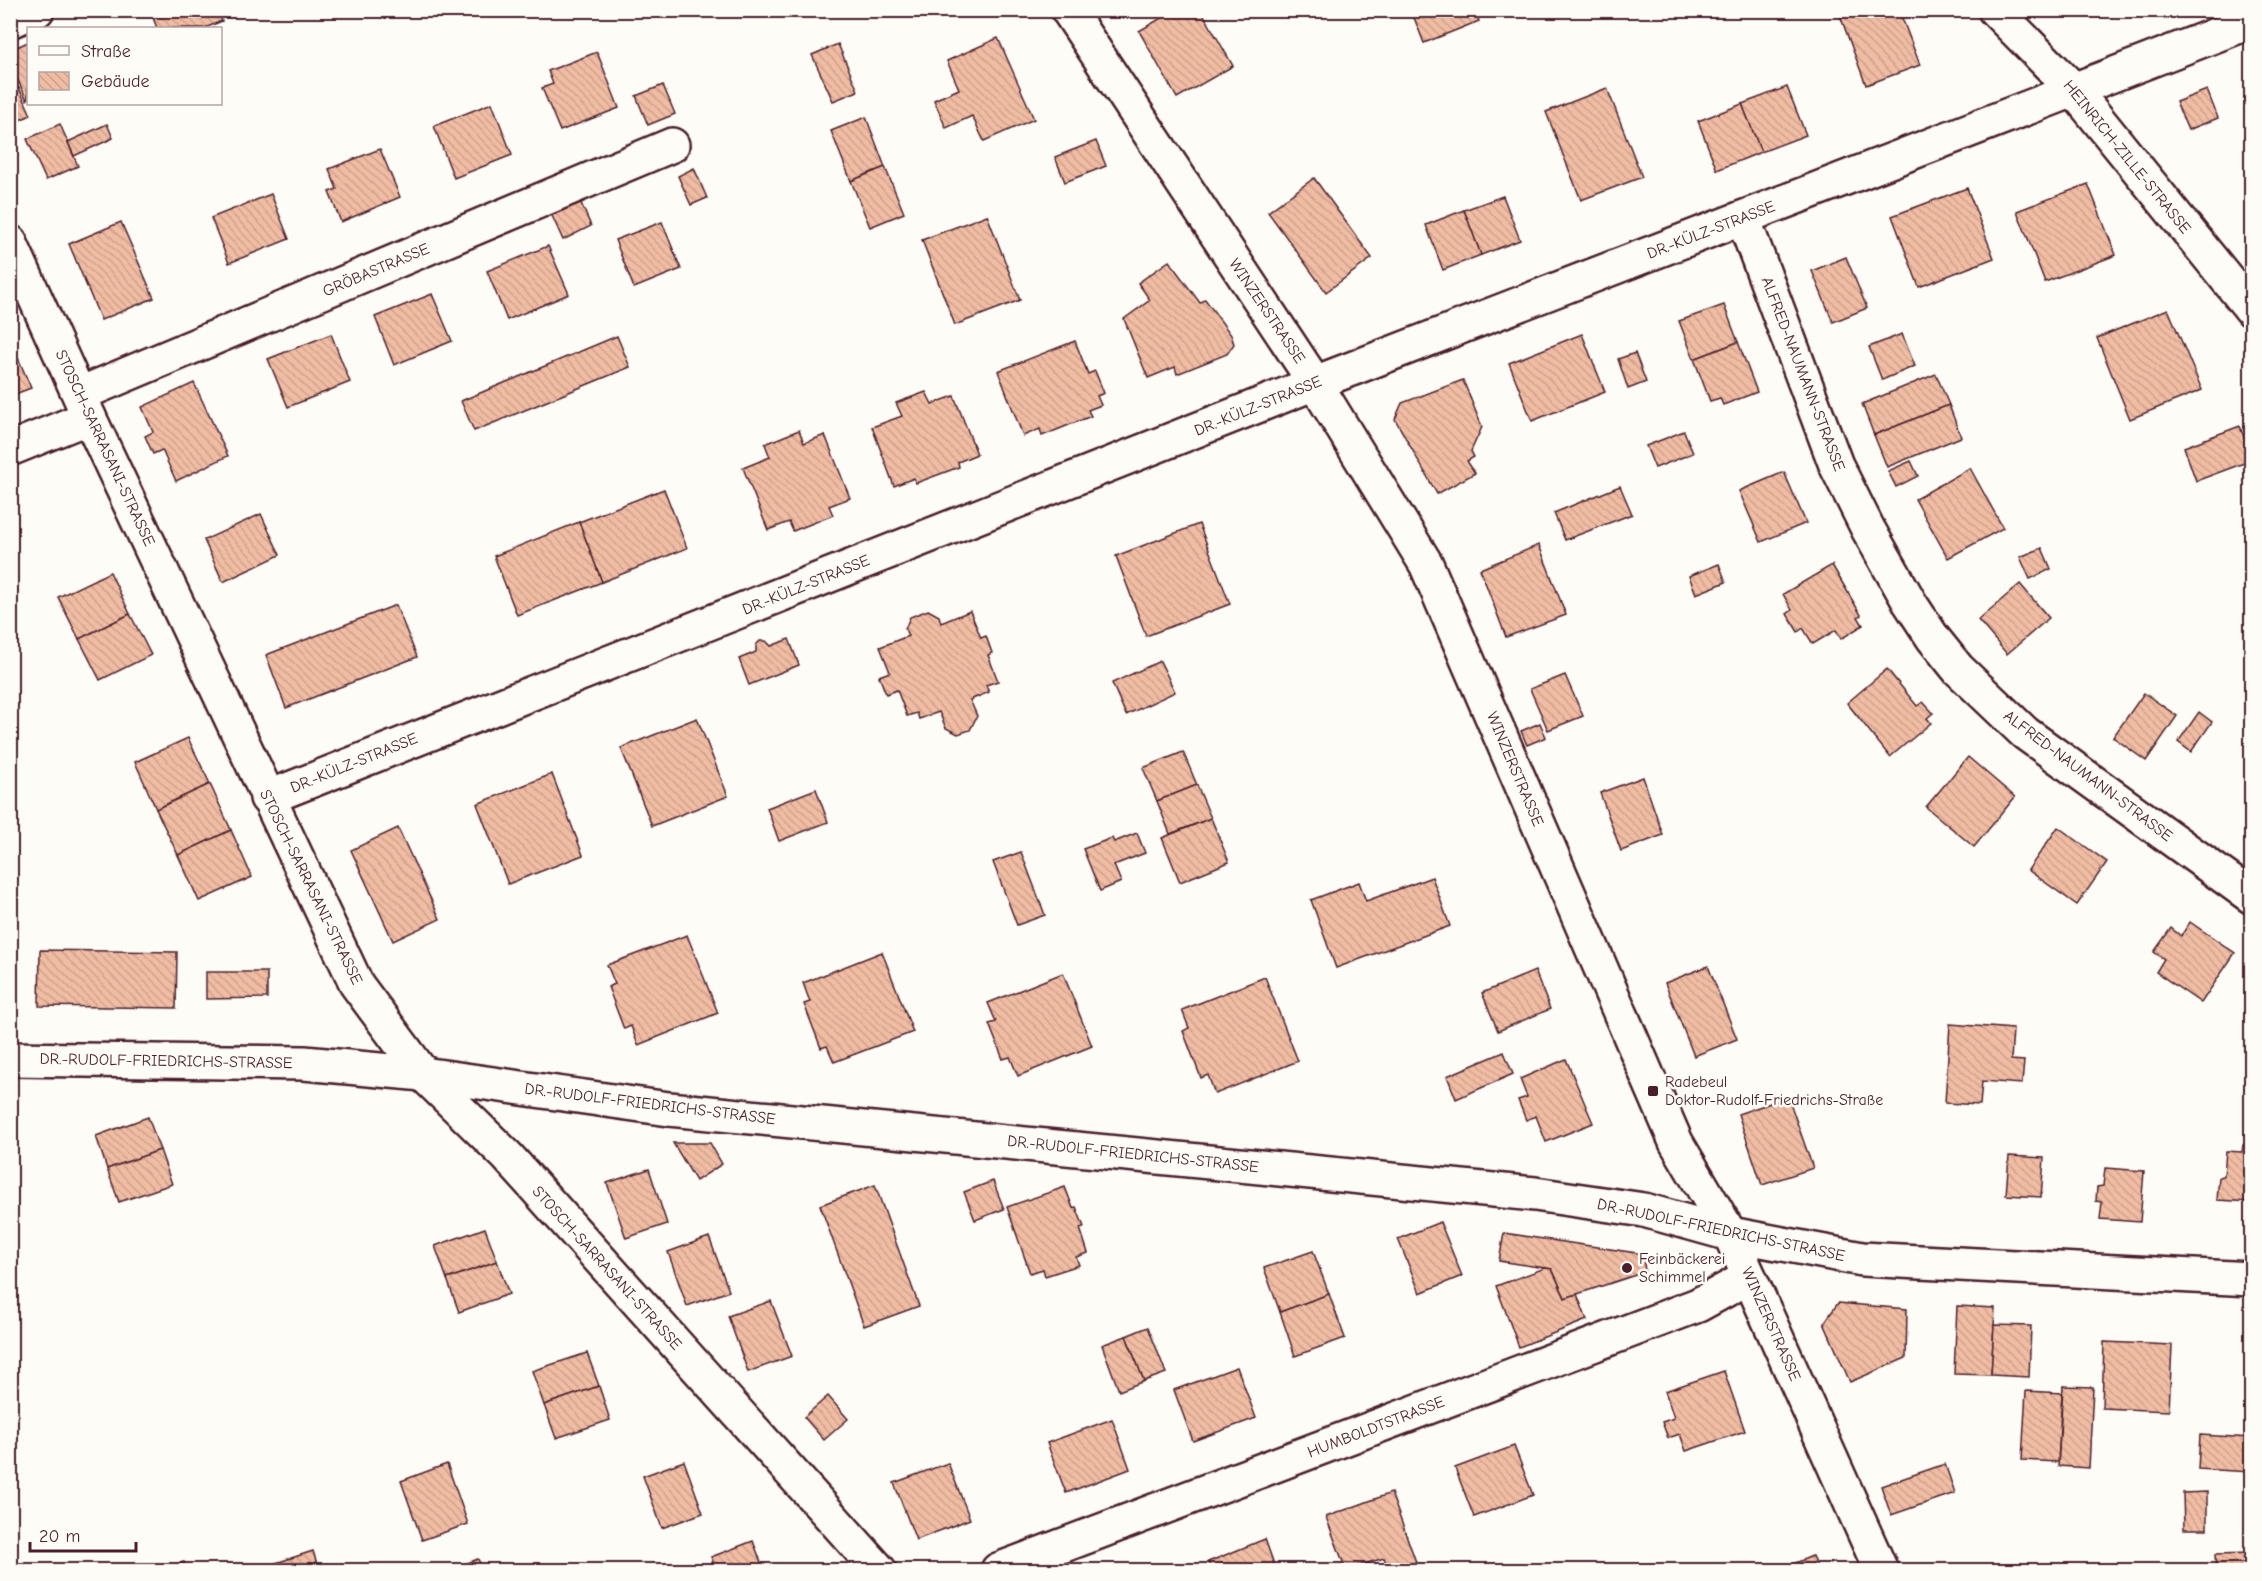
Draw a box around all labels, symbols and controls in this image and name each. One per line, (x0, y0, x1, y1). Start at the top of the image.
legend (27, 27, 222, 105)
text: Straße (81, 41, 131, 62)
text: Gebäude (81, 71, 150, 92)
street label: HEINRICH-ZILLE-STRASSE (2060, 77, 2195, 238)
street label: DR.-KÜLZ-STRASSE (1644, 197, 1778, 263)
street label: GRÖBASTRASSE (320, 239, 432, 301)
street label: WINZERSTRASSE (1225, 255, 1309, 367)
street label: ALFRED-NAUMANN-STRASSE (1758, 274, 1849, 474)
street label: STOSCH-SARRASANI-STRASSE (52, 347, 159, 549)
street label: DR.-KÜLZ-STRASSE (1192, 372, 1325, 440)
street label: DR.-KÜLZ-STRASSE (740, 551, 873, 619)
street label: ALFRED-NAUMANN-STRASSE (2000, 707, 2176, 846)
street label: WINZERSTRASSE (1483, 709, 1547, 829)
street label: DR.-KÜLZ-STRASSE (288, 729, 421, 797)
street label: STOSCH-SARRASANI-STRASSE (256, 787, 366, 988)
street label: DR.-RUDOLF-FRIEDRICHS-STRASSE (39, 1050, 293, 1072)
place label: Radebeul Doktor-Rudolf-Friedrichs-Straße (1665, 1073, 1883, 1109)
street label: DR.-RUDOLF-FRIEDRICHS-STRASSE (523, 1080, 777, 1128)
marker: Radebeul Doktor-Rudolf-Friedrichs-Straße (1646, 1084, 1660, 1098)
street label: DR.-RUDOLF-FRIEDRICHS-STRASSE (1006, 1132, 1260, 1176)
street label: STOSCH-SARRASANI-STRASSE (529, 1182, 686, 1354)
street label: DR.-RUDOLF-FRIEDRICHS-STRASSE (1595, 1195, 1847, 1265)
place label: Feinbäckerei Schimmel (1639, 1250, 1725, 1286)
marker: Feinbäckerei Schimmel (1620, 1261, 1634, 1275)
street label: WINZERSTRASSE (1738, 1264, 1804, 1384)
street label: HUMBOLDTSTRASSE (1305, 1392, 1447, 1461)
scale bar (30, 1515, 136, 1553)
text: 20 m (39, 1526, 80, 1547)

